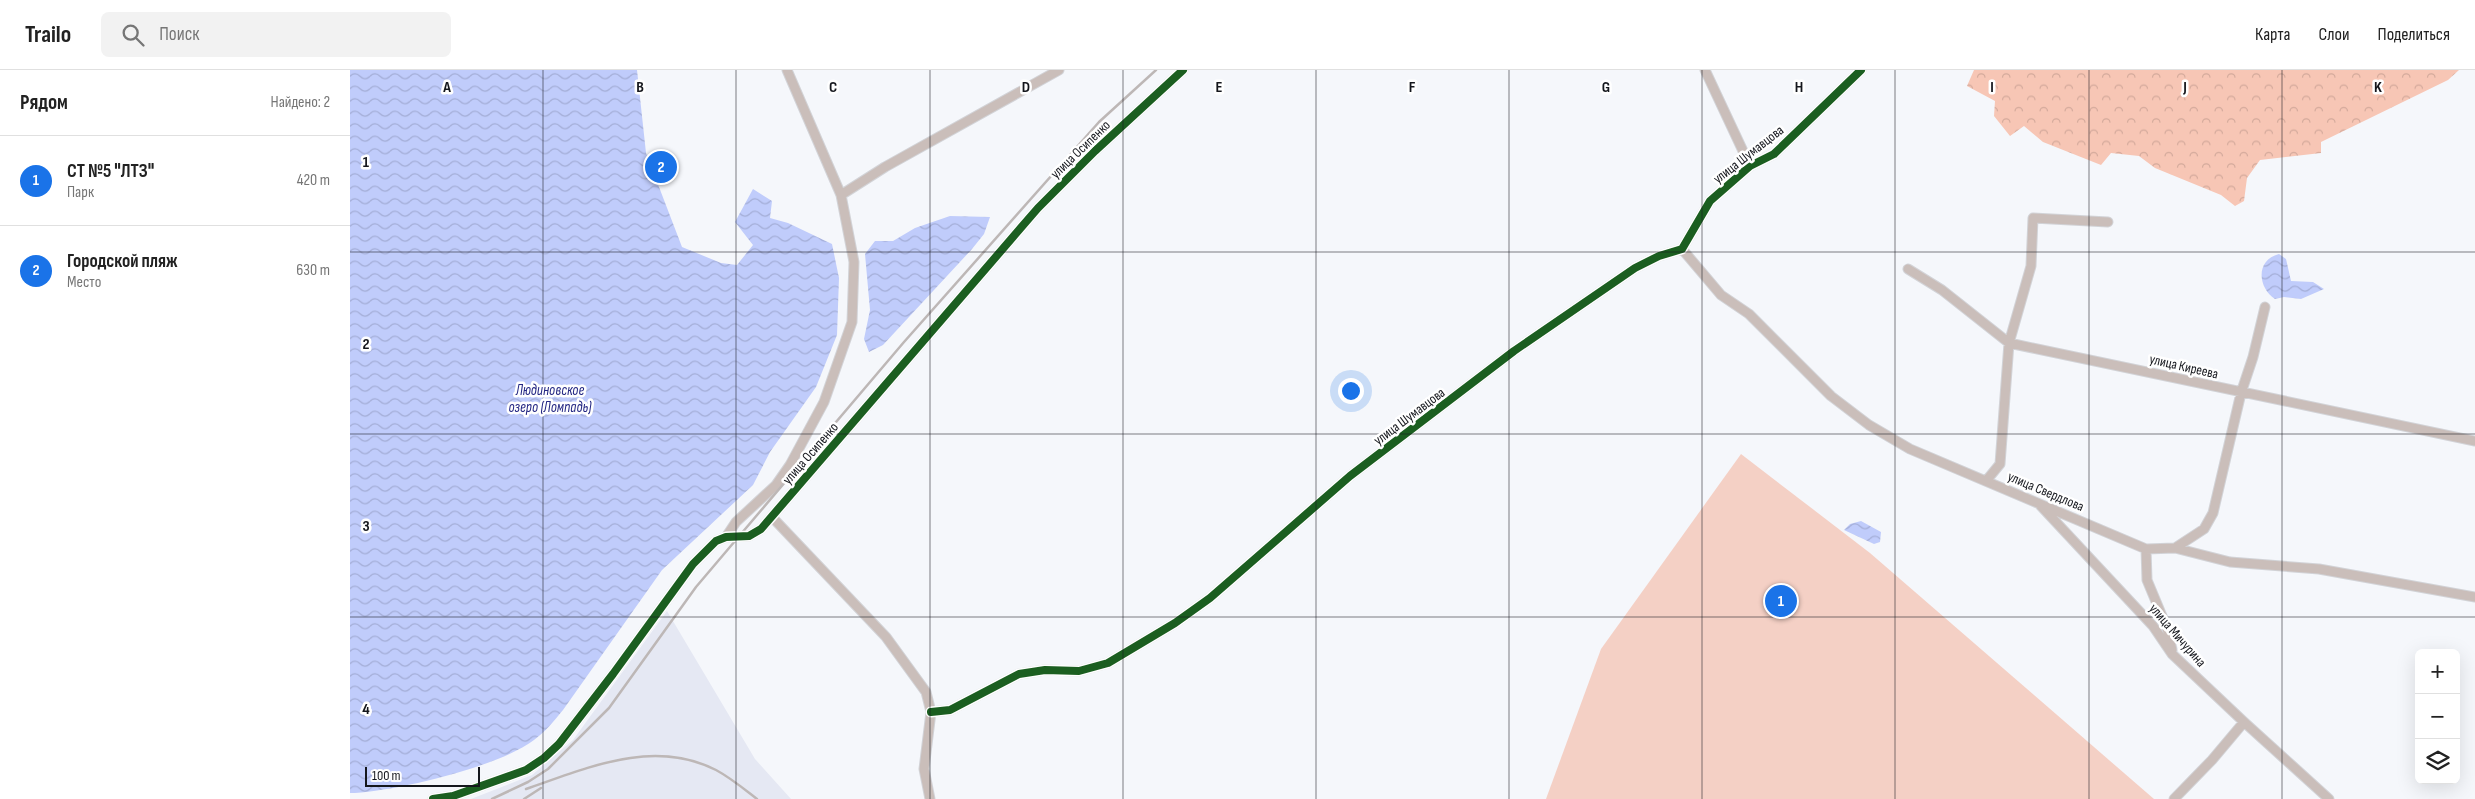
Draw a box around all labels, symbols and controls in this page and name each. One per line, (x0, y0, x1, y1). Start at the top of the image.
search box (101, 12, 451, 57)
text: Trailo (25, 20, 71, 49)
icon: search (119, 21, 147, 49)
text: Поиск (159, 23, 199, 46)
text: Карта (2255, 24, 2291, 45)
text: Слои (2319, 24, 2350, 45)
text: Поделиться (2378, 24, 2450, 45)
text: A (442, 78, 451, 97)
text: B (636, 78, 644, 97)
text: C (829, 78, 837, 97)
text: D (1022, 78, 1030, 97)
text: E (1216, 78, 1223, 97)
text: F (1409, 78, 1416, 97)
text: G (1602, 78, 1610, 97)
text: H (1795, 78, 1803, 97)
text: I (1990, 78, 1994, 97)
text: J (2182, 78, 2187, 97)
text: K (2374, 78, 2382, 97)
text: Рядом (20, 90, 68, 115)
text: Найдено: 2 (271, 93, 330, 112)
street label: улица Осипенко (1047, 117, 1114, 182)
street label: улица Шумавцова (1710, 122, 1787, 187)
pin: 2 (645, 148, 677, 186)
text: 1 (363, 153, 370, 172)
text: СТ №5 "ЛТЗ" (67, 160, 154, 183)
text: 1 (33, 171, 39, 190)
text: 420 m (297, 171, 330, 190)
text: Парк (67, 183, 94, 202)
text: Городской пляж (67, 250, 177, 273)
text: 2 (32, 261, 40, 280)
text: 630 m (296, 261, 330, 280)
text: Место (67, 273, 101, 292)
text: 2 (362, 335, 370, 354)
street label: улица Киреева (2148, 350, 2220, 383)
your location (1338, 378, 1364, 404)
water label: Людиновское озеро (Ломпадь) (508, 381, 592, 417)
street label: улица Шумавцова (1370, 384, 1448, 449)
street label: улица Осипенко (779, 419, 842, 488)
street label: улица Свердлова (2005, 468, 2087, 515)
text: 3 (362, 517, 370, 536)
pin: 1 (1765, 582, 1797, 620)
street label: улица Мичурина (2146, 600, 2210, 670)
map controls (2415, 649, 2460, 784)
button: + (2415, 649, 2460, 694)
button: − (2415, 694, 2460, 739)
text: 4 (362, 700, 370, 719)
button: layers (2415, 739, 2460, 784)
scale bar (365, 764, 480, 787)
text: 100 m (372, 767, 401, 784)

